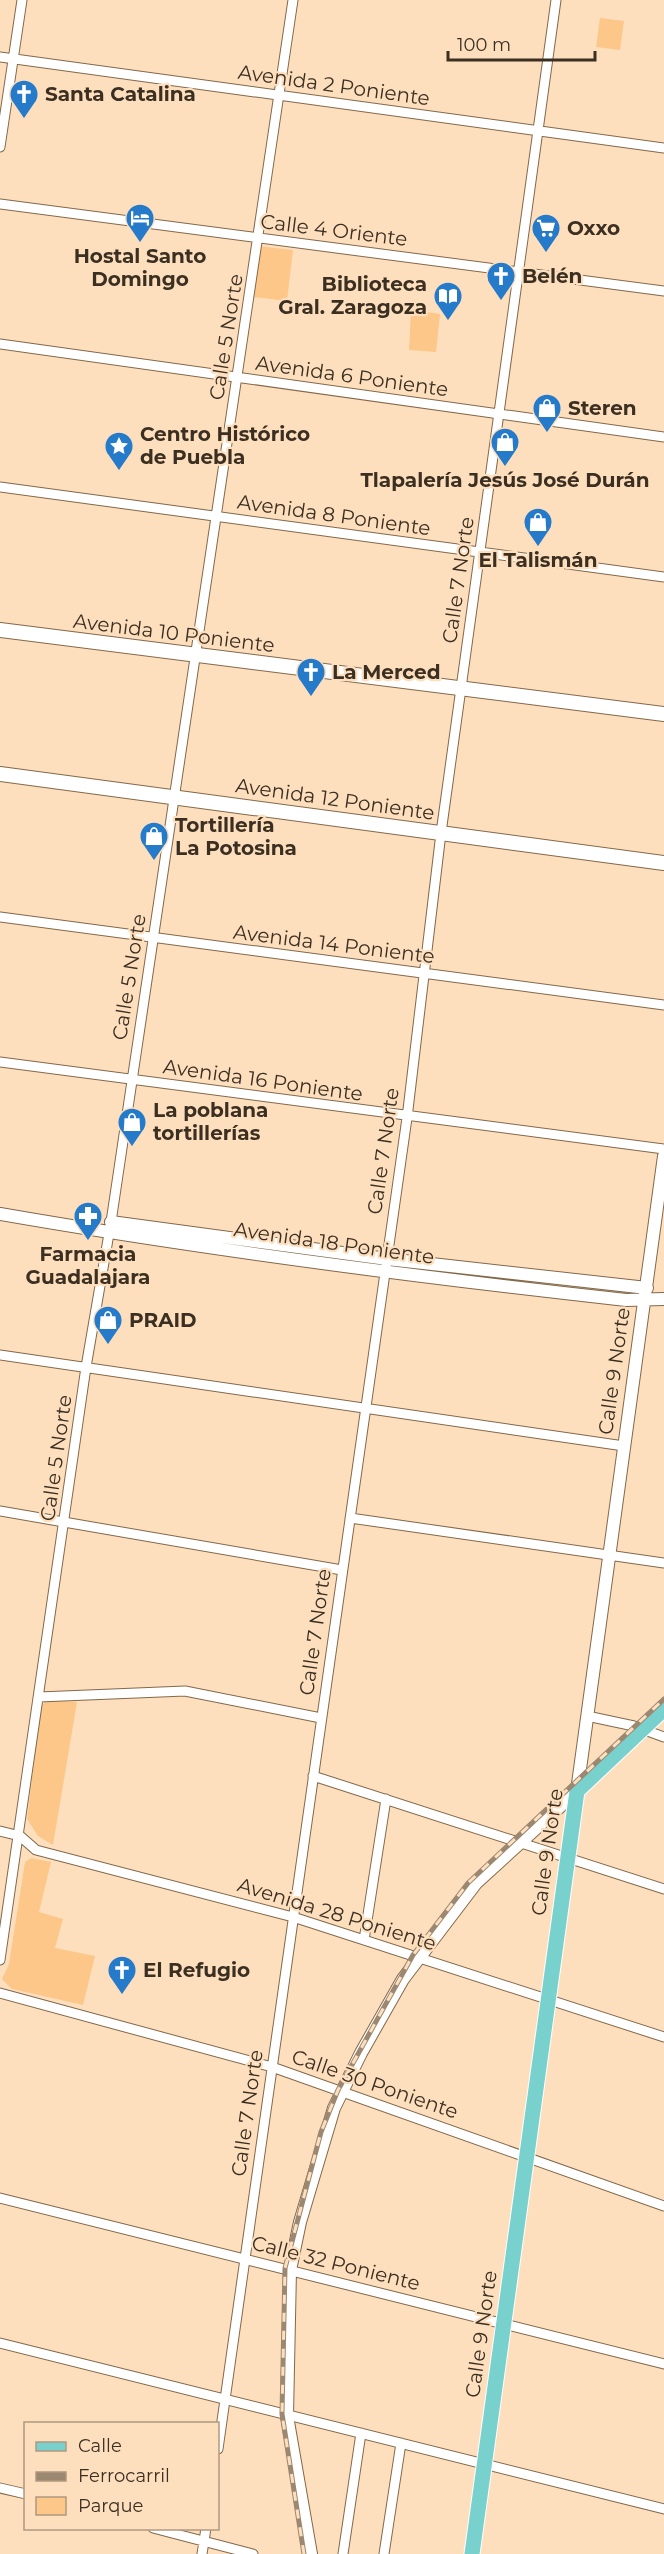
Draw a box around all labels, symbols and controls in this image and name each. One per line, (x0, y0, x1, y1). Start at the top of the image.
scale bar (448, 24, 595, 62)
text: 100 m (457, 34, 511, 56)
street label: Avenida 2 Poniente (237, 60, 431, 110)
church icon: Santa Catalina (8, 78, 40, 120)
place label: Santa Catalina (45, 82, 196, 106)
hotel icon: Hostal Santo Domingo (124, 202, 156, 244)
street label: Calle 4 Oriente (259, 209, 409, 251)
supermarket icon: Oxxo (530, 212, 562, 254)
place label: Oxxo (567, 216, 620, 240)
place label: Hostal Santo Domingo (74, 244, 206, 291)
church icon: Belén (485, 260, 517, 302)
place label: Belén (522, 264, 582, 288)
street label: Calle 5 Norte (204, 272, 248, 402)
place label: Biblioteca Gral. Zaragoza (278, 272, 427, 319)
library icon: Biblioteca Gral. Zaragoza (432, 280, 464, 322)
street label: Avenida 6 Poniente (254, 351, 450, 401)
shop icon: Steren (531, 392, 563, 434)
place label: Steren (568, 396, 637, 420)
place label: Centro Histórico de Puebla (140, 422, 310, 469)
shop icon: Tlapalería Jesús José Durán (489, 426, 521, 468)
place icon: Centro Histórico de Puebla (103, 430, 135, 472)
place label: Tlapalería Jesús José Durán (360, 468, 650, 492)
street label: Avenida 8 Poniente (236, 490, 432, 540)
shop icon: El Talismán (522, 506, 554, 548)
street label: Calle 7 Norte (437, 515, 479, 645)
place label: El Talismán (478, 548, 598, 572)
street label: Avenida 10 Poniente (72, 609, 276, 657)
church icon: La Merced (295, 656, 327, 698)
place label: La Merced (332, 660, 440, 684)
street label: Avenida 12 Poniente (234, 773, 436, 825)
place label: Tortillería La Potosina (175, 813, 297, 860)
shop icon: Tortillería La Potosina (138, 820, 170, 862)
street label: Calle 5 Norte (107, 912, 151, 1042)
street label: Avenida 14 Poniente (232, 920, 436, 968)
street label: Avenida 16 Poniente (162, 1054, 364, 1106)
street label: Calle 7 Norte (362, 1086, 404, 1216)
place label: La poblana tortillerías (153, 1098, 268, 1145)
shop icon: La poblana tortillerías (116, 1106, 148, 1148)
pharmacy icon: Farmacia Guadalajara (72, 1200, 104, 1242)
street label: Avenida 18 Poniente (232, 1217, 436, 1269)
place label: Farmacia Guadalajara (26, 1242, 150, 1289)
shop icon: PRAID (92, 1304, 124, 1346)
street label: Calle 9 Norte (593, 1306, 635, 1436)
place label: PRAID (129, 1308, 197, 1332)
street label: Calle 5 Norte (35, 1393, 77, 1523)
street label: Calle 7 Norte (294, 1567, 336, 1697)
street label: Calle 9 Norte (526, 1787, 568, 1917)
street label: Avenida 28 Poniente (235, 1872, 439, 1956)
church icon: El Refugio (106, 1954, 138, 1996)
place label: El Refugio (143, 1958, 250, 1982)
street label: Calle 30 Poniente (289, 2044, 461, 2124)
street label: Calle 7 Norte (226, 2048, 268, 2178)
street label: Calle 32 Poniente (249, 2230, 423, 2296)
street label: Calle 9 Norte (460, 2269, 502, 2399)
legend (24, 2422, 219, 2530)
text: Calle (78, 2435, 122, 2457)
text: Ferrocarril (78, 2465, 170, 2487)
text: Parque (78, 2495, 144, 2517)

